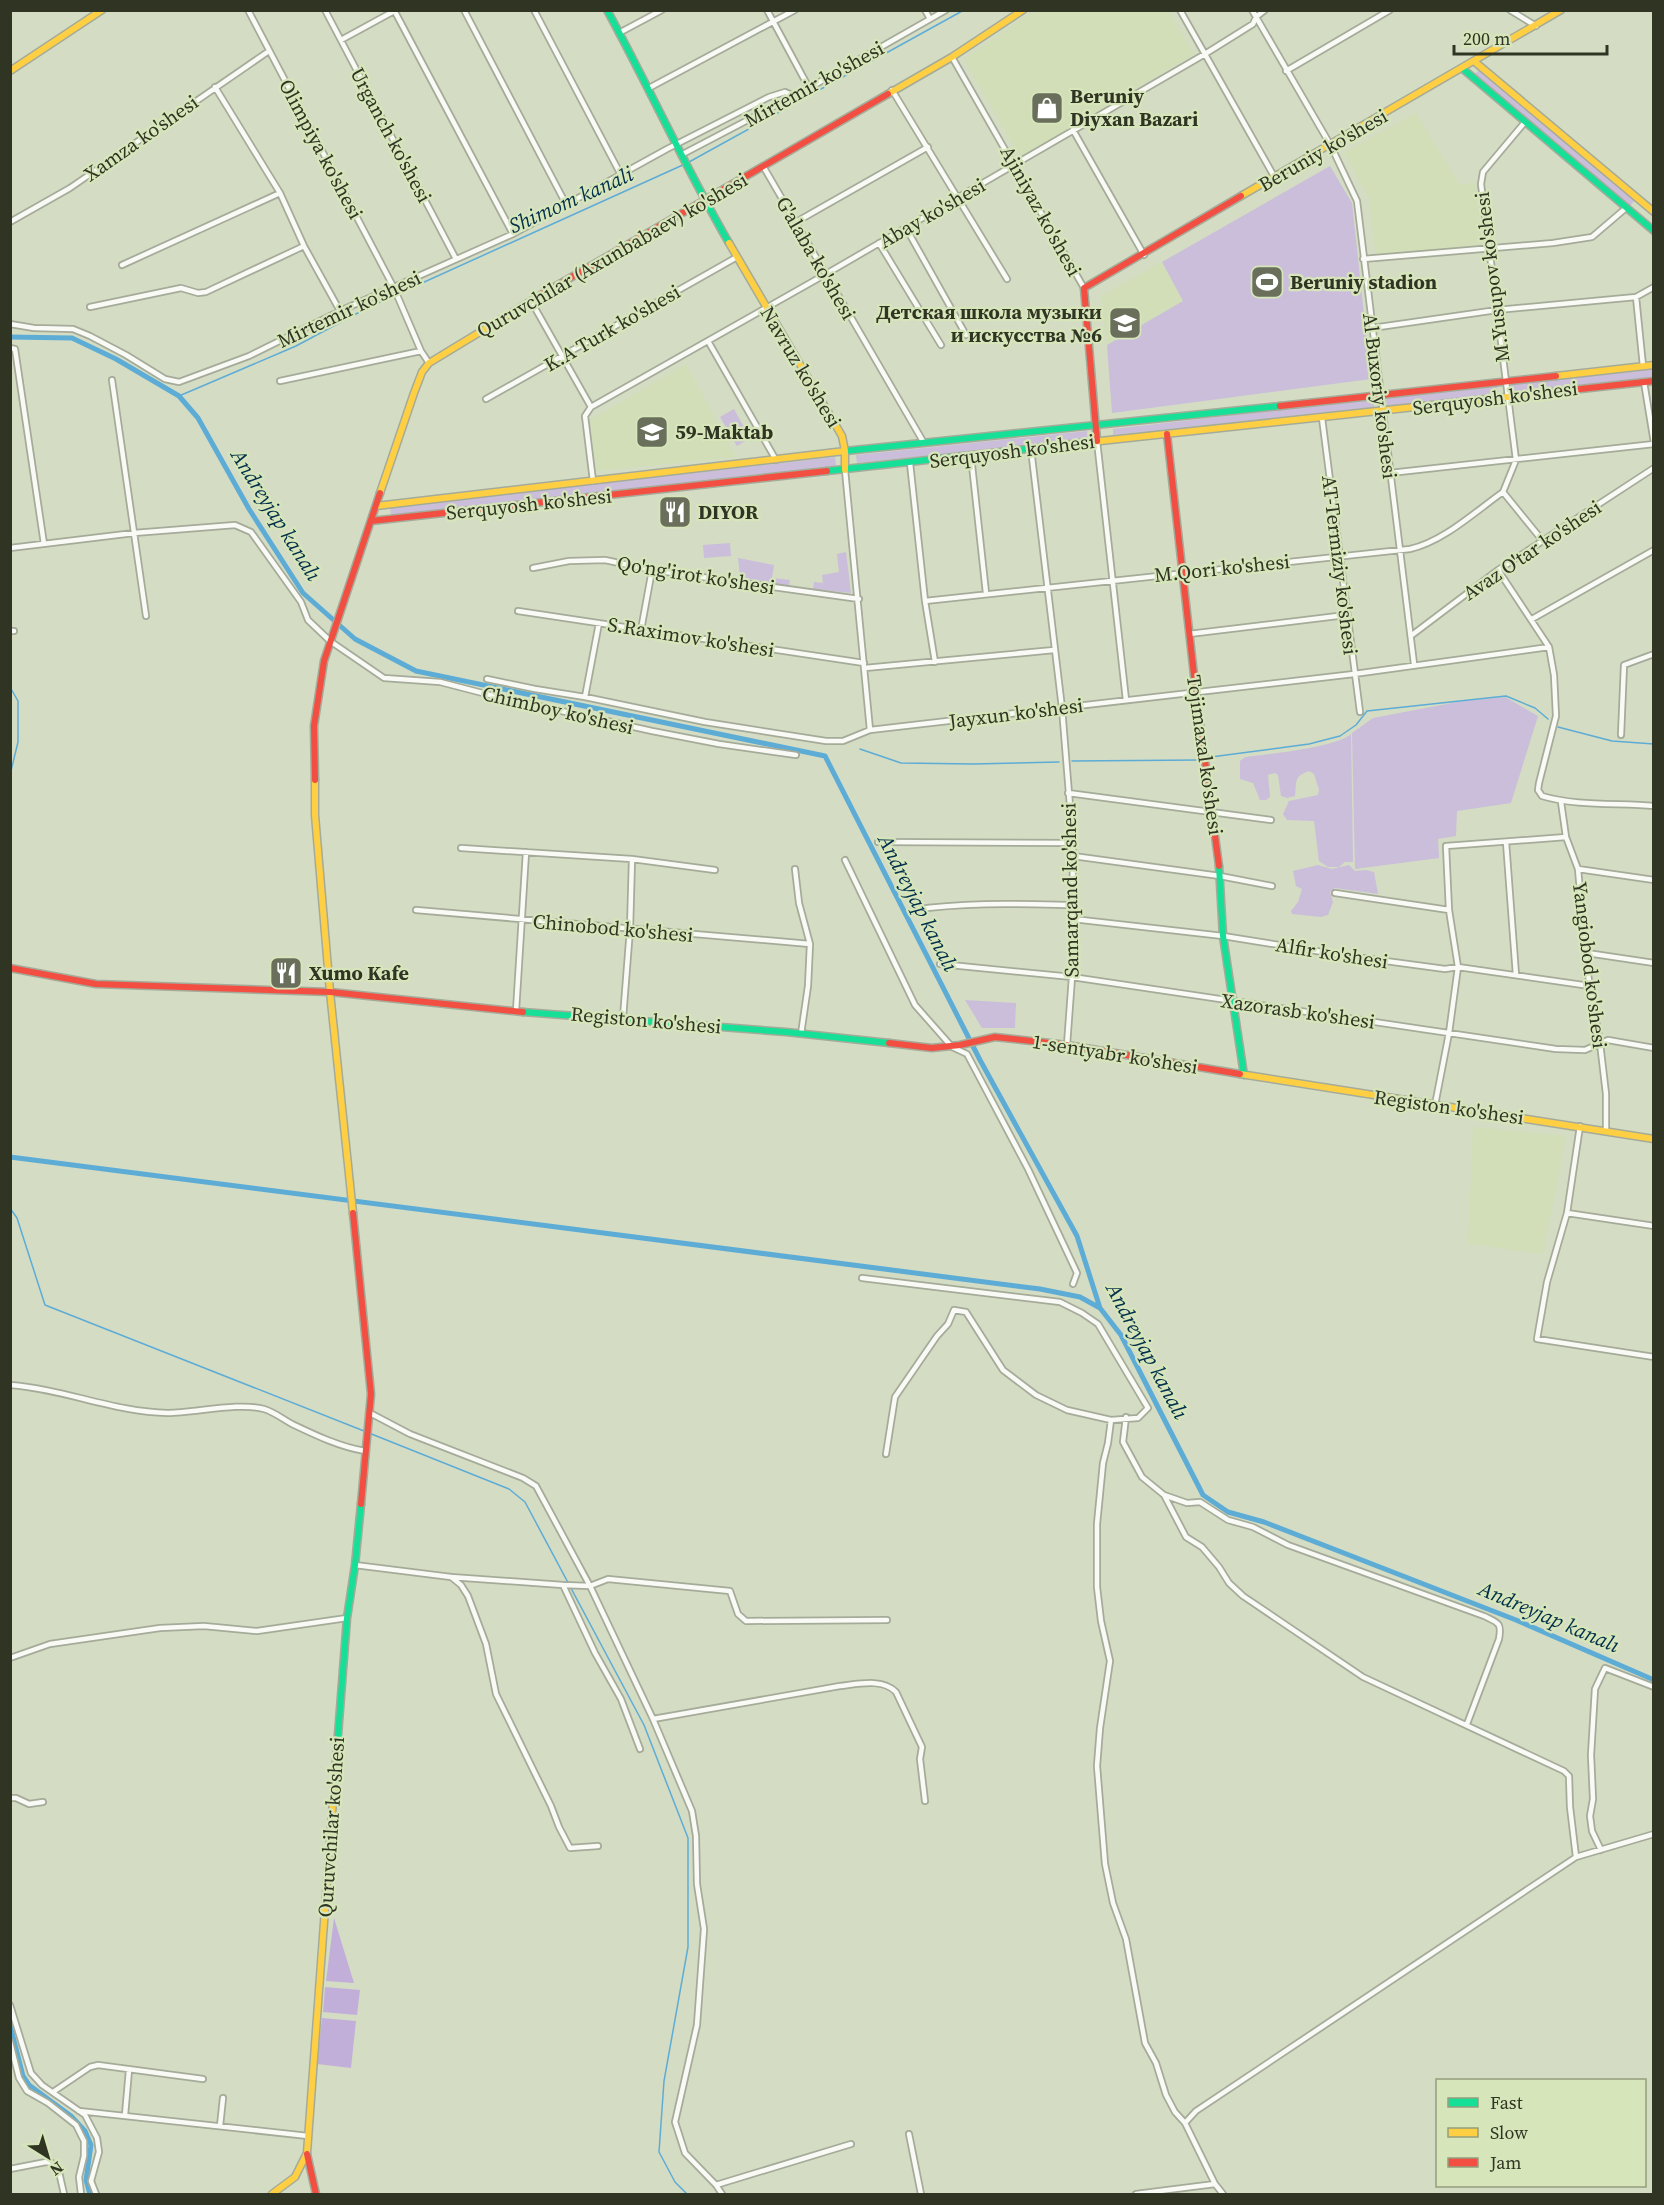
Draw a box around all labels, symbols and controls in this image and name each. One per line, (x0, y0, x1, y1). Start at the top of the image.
scale bar (1454, 18, 1607, 56)
text: 200 m (1463, 26, 1510, 51)
street label: Mirtemir ko'shesi (739, 34, 889, 134)
street label: Urganch ko'shesi (344, 62, 439, 208)
street label: Olimpiya ko'shesi (272, 74, 370, 224)
place label: Beruniy Diyxan Bazari (1070, 82, 1198, 133)
street label: Xamza ko'shesi (78, 88, 204, 188)
shop icon: Beruniy Diyxan Bazari (1029, 90, 1065, 126)
street label: Beruniy ko'shesi (1253, 102, 1393, 198)
street label: Ajiniyaz ko'shesi (994, 141, 1088, 281)
water label: Shimom kanali (504, 159, 638, 240)
street label: Quruvchilar (Axunbabaev) ko'shesi (471, 166, 753, 344)
street label: Abay ko'shesi (874, 171, 990, 255)
street label: M.Yusupov ko'shesi (1468, 190, 1516, 364)
street label: G'alaba ko'shesi (769, 191, 863, 325)
street label: Mirtemir ko'shesi (273, 263, 426, 355)
sports icon: Beruniy stadion (1249, 264, 1285, 300)
place label: Beruniy stadion (1290, 268, 1437, 296)
street label: K.A Turk ko'shesi (539, 278, 685, 378)
place label: Детская школа музыки и искусства №6 (876, 298, 1102, 349)
street label: Navruz ko'shesi (754, 301, 848, 433)
school or university icon: Детская школа музыки и искусства №6 (1107, 305, 1143, 341)
street label: Al Buxoriy ko'shesi (1356, 311, 1404, 481)
street label: Serquyosh ko'shesi (1411, 374, 1579, 422)
school or university icon: 59-Maktab (634, 414, 670, 450)
place label: 59-Maktab (675, 418, 773, 446)
street label: Serquyosh ko'shesi (928, 427, 1096, 475)
water label: Andreyjap kanalı (224, 442, 329, 587)
street label: AT-Termiziy ko'shesi (1315, 474, 1365, 656)
street label: Serquyosh ko'shesi (445, 481, 613, 527)
street label: Avaz O'tar ko'shesi (1457, 493, 1607, 607)
restaurant icon: DIYOR (657, 494, 693, 530)
place label: DIYOR (698, 498, 759, 526)
street label: M.Qori ko'shesi (1153, 547, 1291, 589)
street label: Qo'ng'irot ko'shesi (615, 549, 777, 601)
street label: S.Raximov ko'shesi (606, 610, 776, 664)
street label: Tojimaxal ko'shesi (1180, 673, 1230, 837)
street label: Chimboy ko'shesi (479, 679, 637, 741)
street label: Jayxun ko'shesi (946, 691, 1085, 735)
street label: Samarqand ko'shesi (1054, 802, 1086, 978)
water label: Andreyjap kanalı (871, 828, 966, 977)
street label: Yangiobod ko'shesi (1566, 880, 1614, 1050)
street label: Chinobod ko'shesi (532, 907, 694, 949)
street label: Alfir ko'shesi (1274, 930, 1390, 976)
restaurant icon: Xumo Kafe (268, 955, 304, 991)
place label: Xumo Kafe (309, 959, 409, 987)
street label: Xazorasb ko'shesi (1219, 986, 1377, 1036)
street label: Registon ko'shesi (569, 999, 723, 1041)
street label: 1-sentyabr ko'shesi (1030, 1027, 1200, 1081)
street label: Registon ko'shesi (1372, 1083, 1526, 1131)
water label: Andreyjap kanalı (1099, 1277, 1196, 1425)
water label: Andreyjap kanalı (1473, 1573, 1625, 1660)
street label: Quruvchilar ko'shesi (311, 1736, 351, 1918)
legend (1436, 2079, 1646, 2187)
text: Fast (1490, 2090, 1523, 2115)
text: Slow (1490, 2120, 1528, 2145)
north arrow (18, 2127, 78, 2187)
text: Jam (1489, 2150, 1522, 2175)
text: N (45, 2157, 68, 2181)

